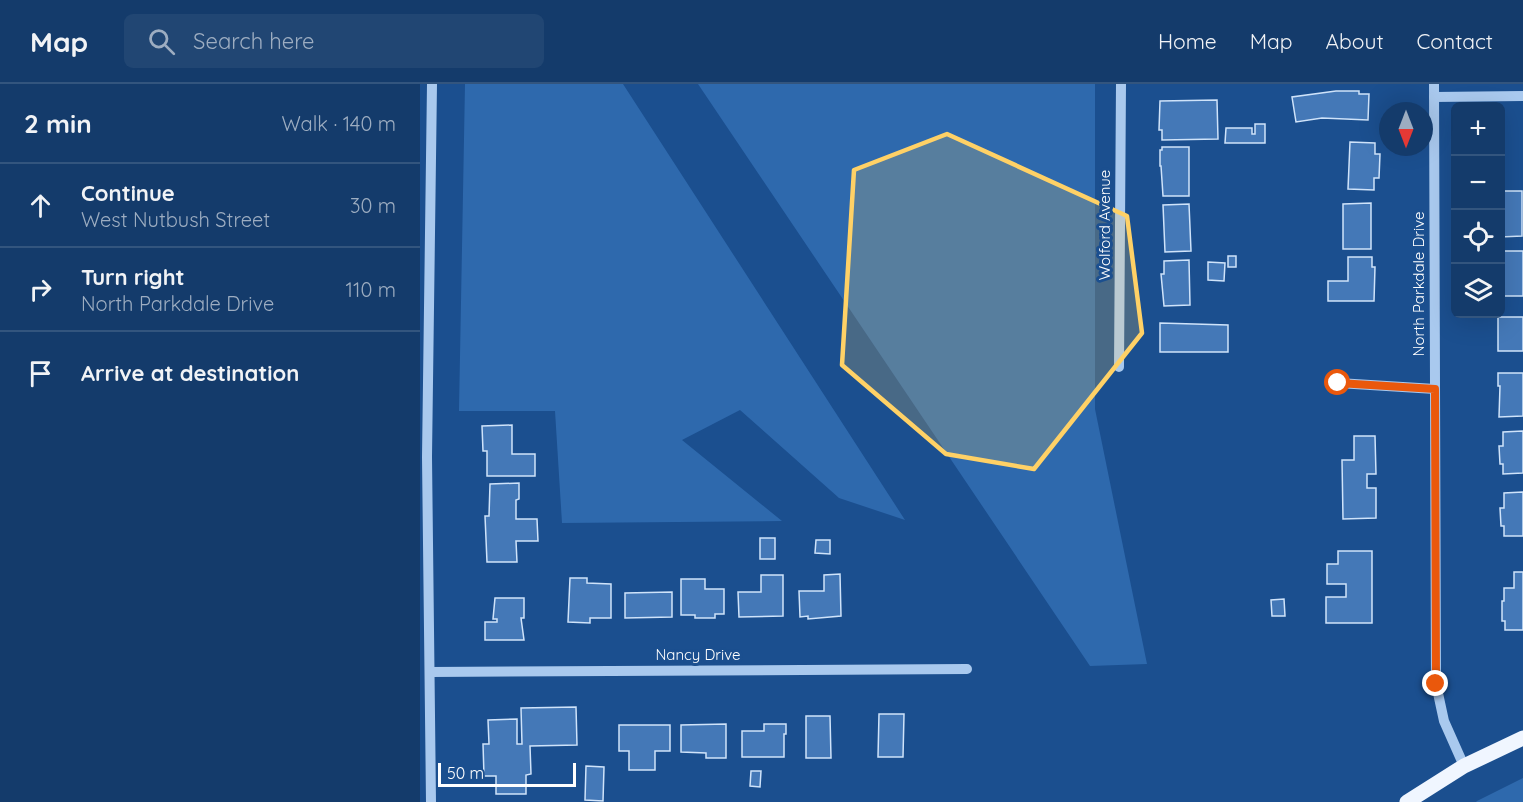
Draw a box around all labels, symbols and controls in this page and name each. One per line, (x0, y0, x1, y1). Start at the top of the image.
search box (124, 14, 544, 68)
text: Map (30, 24, 88, 59)
icon: search (145, 25, 178, 58)
text: Search here (193, 27, 315, 55)
text: Home (1158, 28, 1217, 54)
text: Map (1250, 28, 1293, 54)
text: About (1326, 28, 1384, 54)
text: Contact (1417, 28, 1493, 54)
north arrow (1379, 102, 1433, 156)
map controls (1451, 102, 1505, 318)
button: + (1451, 102, 1505, 156)
text: 2 min (24, 107, 92, 140)
text: Walk · 140 m (281, 111, 396, 136)
button: − (1451, 156, 1505, 210)
street label: Wolford Avenue (1095, 170, 1114, 280)
text: Continue (81, 179, 175, 207)
icon: ahead (24, 189, 57, 222)
text: 30 m (350, 193, 396, 218)
text: West Nutbush Street (81, 207, 270, 232)
button: locate (1451, 210, 1505, 264)
street label: North Parkdale Drive (1409, 211, 1428, 357)
text: Turn right (81, 263, 185, 291)
button: layers (1451, 264, 1505, 318)
icon: right (24, 273, 57, 306)
text: 110 m (346, 277, 396, 302)
text: North Parkdale Drive (81, 291, 274, 316)
icon: arrive (24, 357, 57, 390)
text: Arrive at destination (81, 359, 299, 387)
route start (1324, 369, 1350, 395)
street label: Nancy Drive (655, 645, 741, 664)
route end (1422, 670, 1448, 696)
scale bar (438, 760, 576, 788)
text: 50 m (447, 763, 484, 783)

